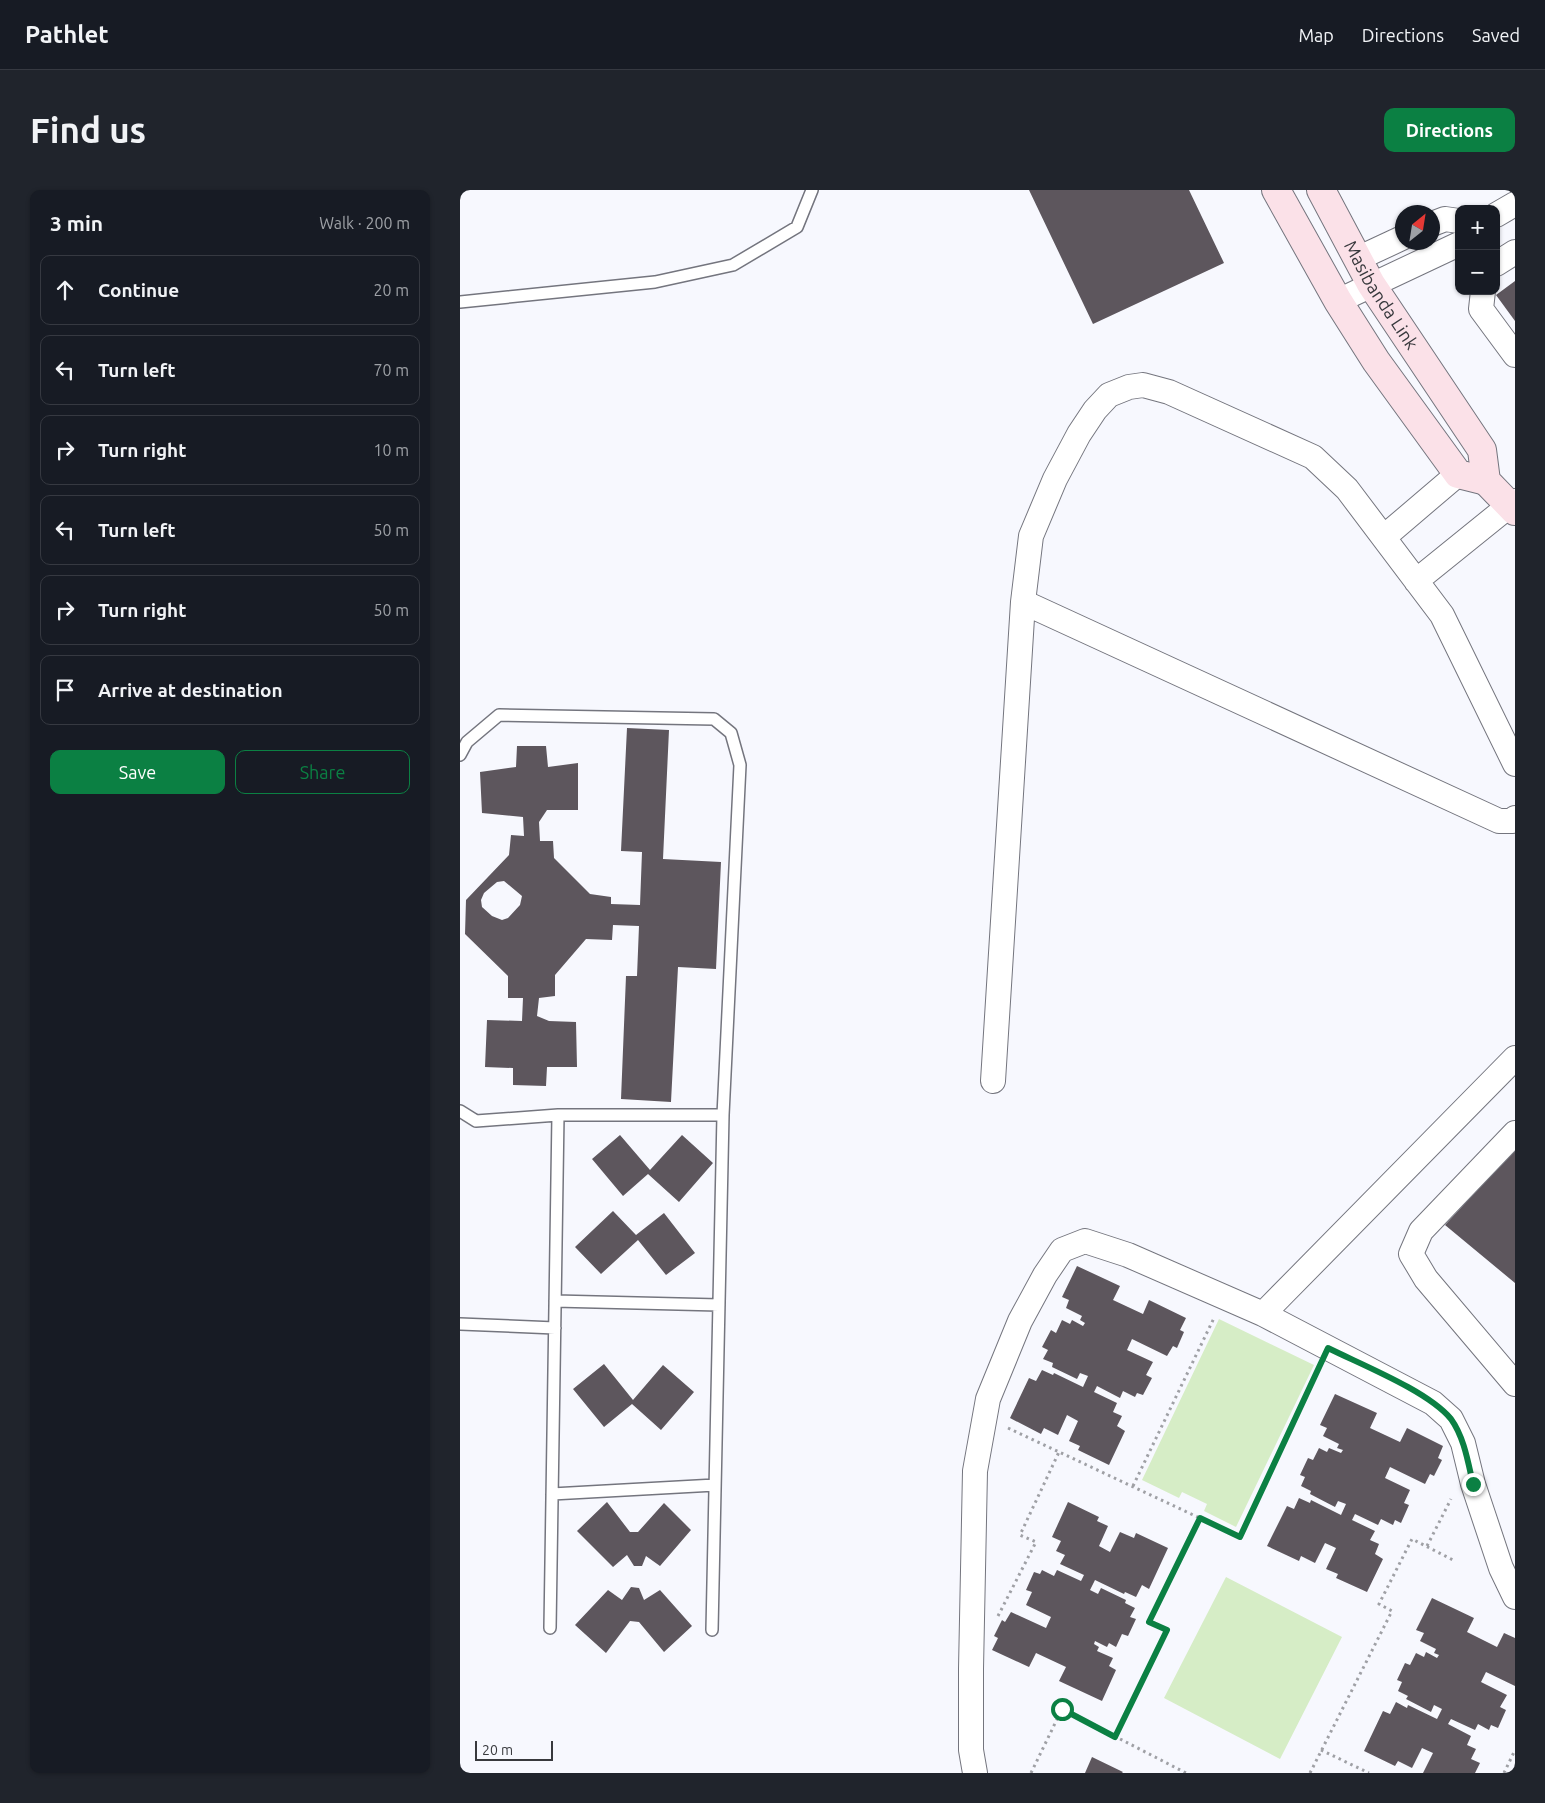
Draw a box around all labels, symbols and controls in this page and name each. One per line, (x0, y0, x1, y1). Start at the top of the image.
text: Pathlet (25, 21, 109, 48)
text: Map (1298, 25, 1334, 45)
text: Directions (1362, 25, 1444, 45)
text: Saved (1472, 25, 1520, 45)
button: Directions (1384, 108, 1515, 152)
text: Find us (30, 110, 146, 150)
north arrow (1395, 205, 1440, 250)
map controls (1455, 205, 1500, 295)
button: + (1455, 205, 1500, 250)
text: 3 min (50, 211, 103, 235)
text: Walk · 200 m (319, 214, 410, 232)
street label: Masibanda Link (1341, 237, 1423, 353)
button: − (1455, 250, 1500, 295)
icon: ahead (51, 276, 79, 304)
text: Continue (98, 279, 179, 301)
text: 20 m (373, 281, 409, 299)
icon: left (51, 356, 79, 384)
text: Turn left (98, 359, 176, 381)
text: 70 m (373, 361, 409, 379)
icon: right (51, 436, 79, 464)
text: Turn right (98, 439, 186, 461)
text: 10 m (373, 441, 409, 459)
icon: left (51, 516, 79, 544)
text: Turn left (98, 519, 176, 541)
text: 50 m (373, 521, 409, 539)
icon: right (51, 596, 79, 624)
text: Turn right (98, 599, 186, 621)
text: 50 m (373, 601, 409, 619)
icon: arrive (51, 676, 79, 704)
text: Arrive at destination (98, 679, 283, 701)
button: Save (50, 750, 225, 794)
button: Share (235, 750, 410, 794)
route end (1462, 1473, 1485, 1496)
route start (1051, 1698, 1074, 1721)
scale bar (475, 1738, 552, 1761)
text: 20 m (482, 1742, 513, 1758)

